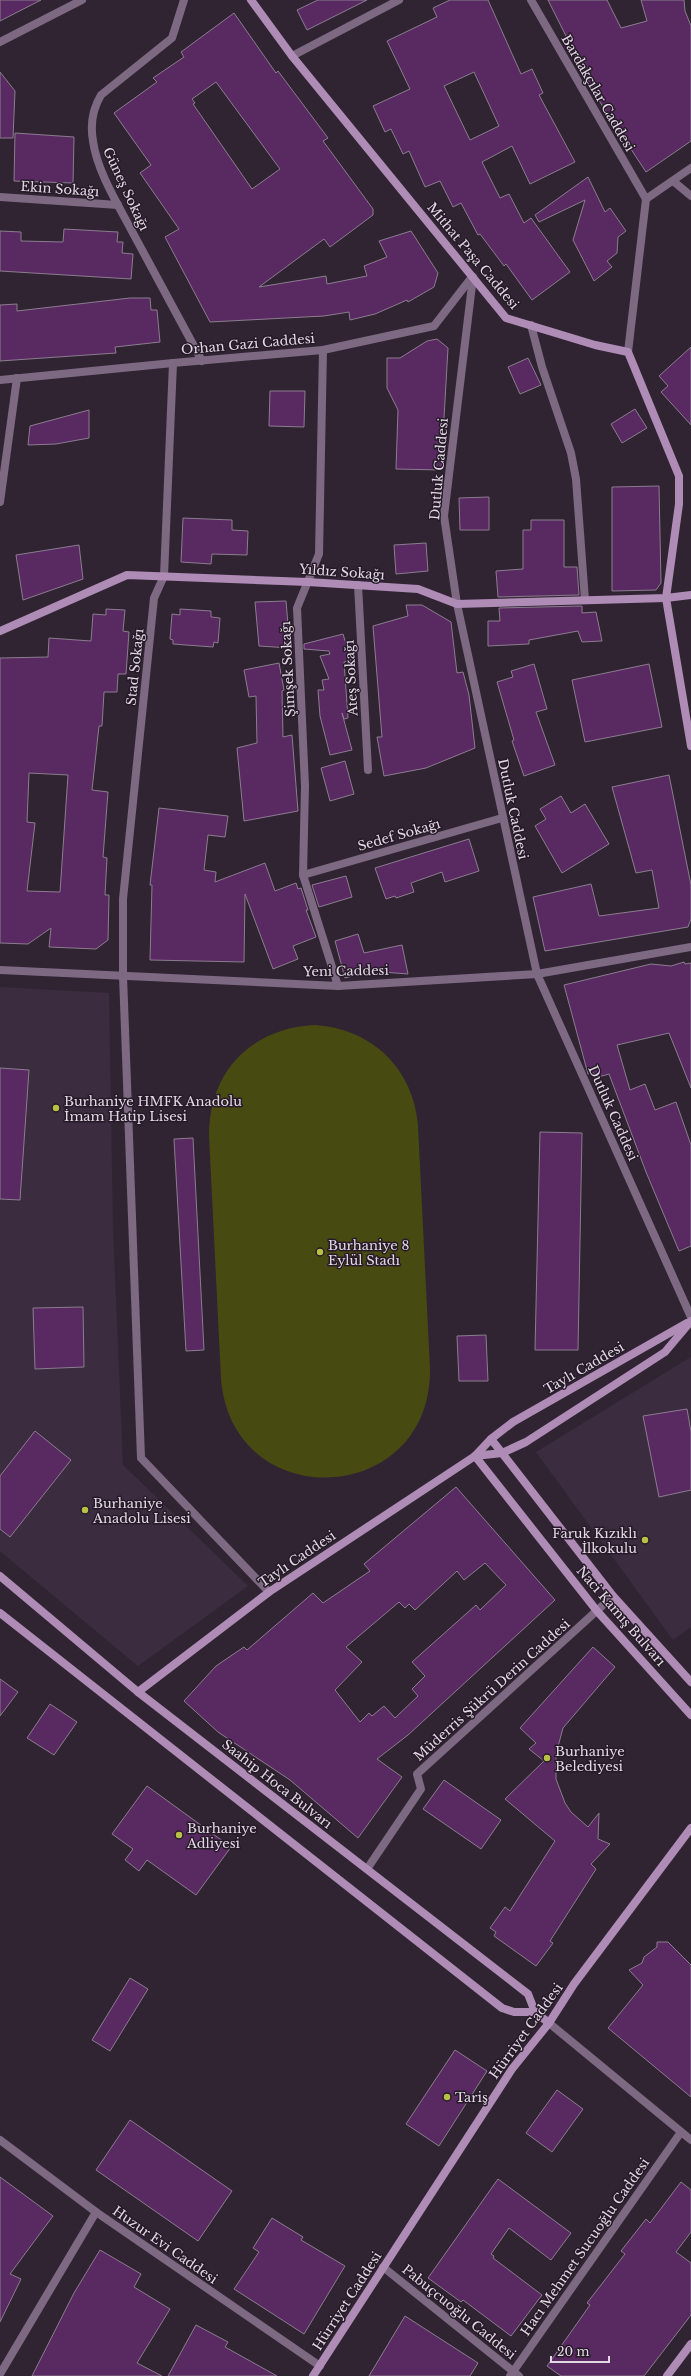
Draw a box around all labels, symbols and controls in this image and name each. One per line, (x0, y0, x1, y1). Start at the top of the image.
street label: Bardakçılar Caddesi (558, 32, 639, 155)
street label: Güneş Sokağı (99, 144, 153, 234)
street label: Ekin Sokağı (20, 178, 101, 200)
street label: Mithat Paşa Caddesi (423, 199, 523, 313)
street label: Orhan Gazi Caddesi (180, 330, 316, 358)
street label: Dutluk Caddesi (426, 417, 452, 521)
street label: Yıldız Sokağı (298, 560, 386, 584)
street label: Şimşek Sokağı (277, 620, 299, 717)
street label: Stad Sokağı (123, 627, 148, 706)
street label: Ateş Sokağı (340, 639, 362, 718)
street label: Dutluk Caddesi (494, 757, 532, 861)
street label: Sedef Sokağı (356, 815, 443, 855)
street label: Yeni Caddesi (302, 962, 390, 980)
street label: Dutluk Caddesi (584, 1063, 642, 1164)
place label: Burhaniye HMFK Anadolu İmam Hatip Lisesi (64, 1093, 242, 1125)
marker: Burhaniye HMFK Anadolu İmam Hatip Lisesi (51, 1103, 61, 1113)
place label: Burhaniye 8 Eylül Stadı (328, 1237, 410, 1269)
marker: Burhaniye 8 Eylül Stadı (315, 1247, 325, 1257)
street label: Taylı Caddesi (541, 1338, 628, 1398)
place label: Burhaniye Anadolu Lisesi (92, 1495, 191, 1527)
marker: Burhaniye Anadolu Lisesi (80, 1505, 90, 1515)
place label: Faruk Kızıklı İlkokulu (552, 1525, 638, 1557)
street label: Taylı Caddesi (255, 1527, 339, 1591)
marker: Faruk Kızıklı İlkokulu (640, 1535, 650, 1545)
street label: Naci Kamış Bulvarı (573, 1562, 670, 1670)
street label: Müderris Şükrü Derin Caddesi (410, 1615, 574, 1765)
street label: Saahip Hoca Bulvarı (219, 1736, 336, 1833)
place label: Burhaniye Belediyesi (555, 1743, 625, 1775)
marker: Burhaniye Belediyesi (542, 1753, 552, 1763)
place label: Burhaniye Adliyesi (186, 1820, 257, 1852)
marker: Burhaniye Adliyesi (174, 1830, 184, 1840)
street label: Hürriyet Caddesi (486, 1979, 567, 2082)
place label: Tariş (455, 2089, 488, 2106)
marker: Tariş (442, 2092, 452, 2102)
street label: Hacı Mehmet Sucuoğlu Caddesi (517, 2154, 653, 2339)
street label: Huzur Evi Caddesi (109, 2202, 221, 2288)
street label: Hürriyet Caddesi (309, 2248, 386, 2354)
street label: Pabuçcuoğlu Caddesi (399, 2261, 520, 2364)
scale bar (551, 2338, 609, 2364)
text: 20 m (557, 2344, 589, 2359)

